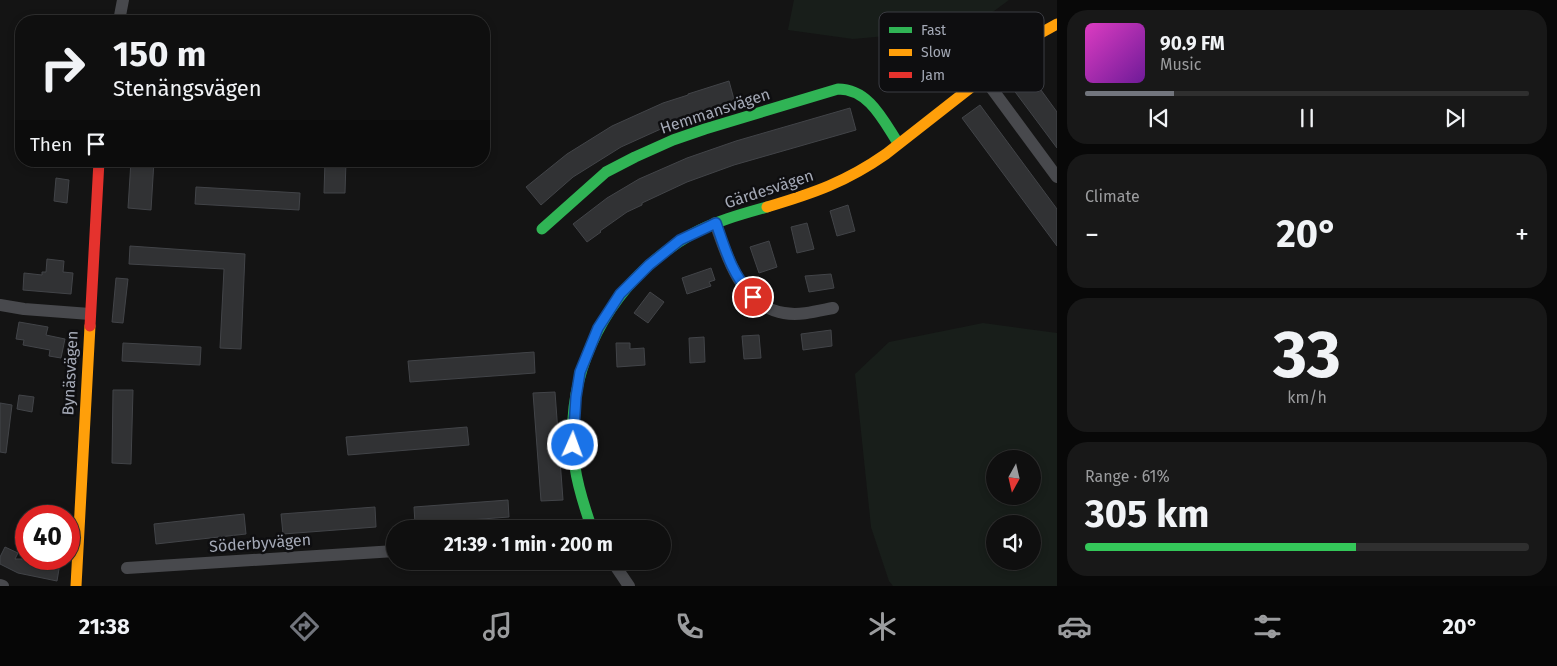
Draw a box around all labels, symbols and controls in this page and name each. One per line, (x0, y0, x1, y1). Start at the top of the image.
legend (879, 12, 1044, 92)
text: Fast (921, 22, 947, 39)
text: 90.9 FM (1160, 32, 1225, 55)
text: 150 m (113, 33, 206, 75)
icon: right (30, 35, 95, 100)
text: Slow (921, 44, 951, 61)
text: Music (1160, 55, 1201, 74)
text: Jam (921, 67, 945, 84)
text: Stenängsvägen (113, 75, 262, 102)
street label: Hemmansvägen (658, 84, 772, 138)
icon: previous (1145, 104, 1173, 132)
icon: pause (1293, 104, 1321, 132)
icon: next (1441, 104, 1469, 132)
icon: arrive (82, 130, 110, 158)
text: Then (30, 133, 72, 156)
street label: Gärdesvägen (722, 166, 816, 212)
text: Climate (1085, 187, 1140, 206)
text: 20° (1276, 211, 1338, 257)
text: − (1085, 218, 1099, 251)
text: + (1515, 218, 1529, 251)
pin (732, 276, 774, 318)
icon: arrive (739, 283, 767, 311)
text: 33 (1273, 316, 1341, 394)
street label: Bynäsvägen (58, 330, 82, 416)
text: km/h (1287, 388, 1327, 407)
position arrow (546, 418, 598, 470)
north arrow (986, 450, 1041, 505)
map controls (986, 450, 1041, 570)
text: Range · 61% (1085, 467, 1170, 486)
text: 305 km (1085, 491, 1209, 537)
speed limit sign: 40 (15, 505, 80, 570)
button: sound (986, 515, 1041, 570)
street label: Söderbyvägen (208, 530, 312, 556)
text: 21:39 · 1 min · 200 m (444, 533, 613, 556)
icon: directions (287, 609, 322, 644)
icon: music (480, 609, 515, 644)
icon: phone (672, 609, 707, 644)
icon: climate (865, 609, 900, 644)
icon: car (1057, 609, 1092, 644)
icon: filters (1250, 609, 1285, 644)
text: 21:38 (79, 613, 130, 640)
text: 20° (1442, 613, 1478, 640)

